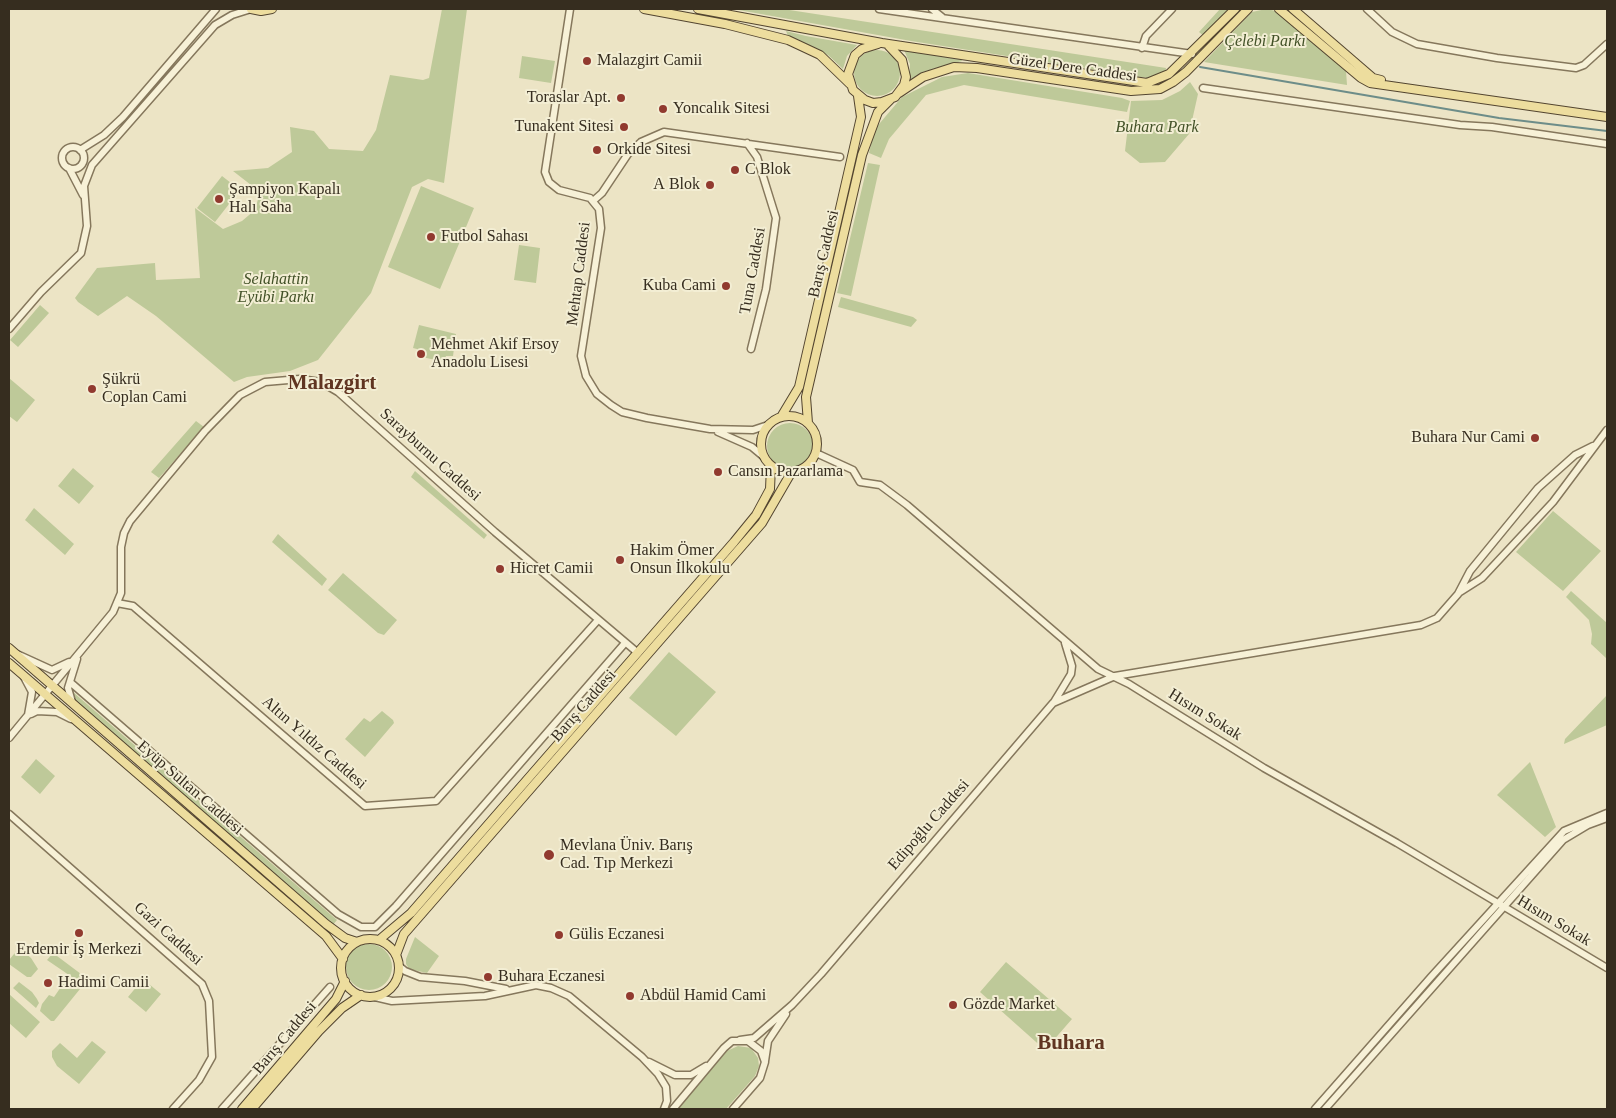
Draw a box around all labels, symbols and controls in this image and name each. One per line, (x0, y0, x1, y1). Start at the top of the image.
park label: Çelebi Parkı (1224, 32, 1306, 52)
street label: Güzel Dere Caddesi (1008, 50, 1138, 86)
place label: Malazgirt Camii (597, 51, 702, 71)
marker: Malazgirt Camii (581, 55, 593, 67)
place label: Toraslar Apt. (527, 88, 611, 108)
marker: Toraslar Apt. (615, 92, 627, 104)
place label: Yoncalık Sitesi (673, 99, 770, 119)
marker: Yoncalık Sitesi (657, 103, 669, 115)
place label: Tunakent Sitesi (515, 117, 614, 137)
park label: Buhara Park (1115, 118, 1199, 138)
marker: Tunakent Sitesi (618, 121, 630, 133)
place label: Orkide Sitesi (607, 140, 691, 160)
marker: Orkide Sitesi (591, 144, 603, 156)
place label: C Blok (745, 160, 791, 180)
marker: C Blok (729, 164, 741, 176)
place label: A Blok (653, 175, 700, 195)
marker: A Blok (704, 179, 716, 191)
place label: Şampiyon Kapalı Halı Saha (229, 180, 341, 218)
marker: Şampiyon Kapalı Halı Saha (213, 193, 225, 205)
street label: Barış Caddesi (805, 208, 843, 300)
street label: Mehtap Caddesi (563, 221, 595, 327)
street label: Tuna Caddesi (736, 226, 770, 316)
place label: Futbol Sahası (441, 227, 529, 247)
marker: Futbol Sahası (425, 231, 437, 243)
park label: Selahattin Eyübi Parkı (238, 270, 314, 308)
place label: Kuba Cami (643, 276, 716, 296)
marker: Kuba Cami (720, 280, 732, 292)
place label: Mehmet Akif Ersoy Anadolu Lisesi (431, 335, 559, 373)
marker: Mehmet Akif Ersoy Anadolu Lisesi (415, 348, 427, 360)
place label: Şükrü Coplan Cami (102, 370, 187, 408)
district label: Malazgirt (288, 371, 376, 397)
marker: Şükrü Coplan Cami (86, 383, 98, 395)
street label: Sarayburnu Caddesi (376, 405, 484, 505)
place label: Buhara Nur Cami (1411, 428, 1525, 448)
marker: Buhara Nur Cami (1529, 432, 1541, 444)
place label: Cansın Pazarlama (728, 462, 843, 482)
marker: Cansın Pazarlama (712, 466, 724, 478)
place label: Hakim Ömer Onsun İlkokulu (630, 541, 730, 579)
marker: Hakim Ömer Onsun İlkokulu (614, 554, 626, 566)
place label: Hicret Camii (510, 559, 593, 579)
marker: Hicret Camii (494, 563, 506, 575)
street label: Barış Caddesi (547, 666, 621, 746)
street label: Hısım Sokak (1165, 685, 1245, 745)
street label: Altın Yıldız Caddesi (258, 692, 370, 794)
street label: Eyüp Sultan Caddesi (133, 737, 247, 839)
street label: Edipoğlu Caddesi (884, 776, 974, 874)
place label: Mevlana Üniv. Barış Cad. Tıp Merkezi (560, 836, 693, 874)
marker: Mevlana Üniv. Barış Cad. Tıp Merkezi (542, 848, 556, 862)
street label: Hısım Sokak (1513, 891, 1595, 951)
street label: Gazi Caddesi (130, 898, 206, 970)
place label: Gülis Eczanesi (569, 925, 665, 945)
marker: Erdemir İş Merkezi (73, 927, 85, 939)
marker: Gülis Eczanesi (553, 929, 565, 941)
place label: Erdemir İş Merkezi (16, 940, 142, 960)
place label: Buhara Eczanesi (498, 967, 605, 987)
marker: Buhara Eczanesi (482, 971, 494, 983)
place label: Hadimi Camii (58, 973, 149, 993)
marker: Hadimi Camii (42, 977, 54, 989)
place label: Abdül Hamid Cami (640, 986, 766, 1006)
marker: Abdül Hamid Cami (624, 990, 636, 1002)
place label: Gözde Market (963, 995, 1055, 1015)
street label: Barış Caddesi (249, 998, 321, 1078)
marker: Gözde Market (947, 999, 959, 1011)
district label: Buhara (1037, 1031, 1105, 1057)

